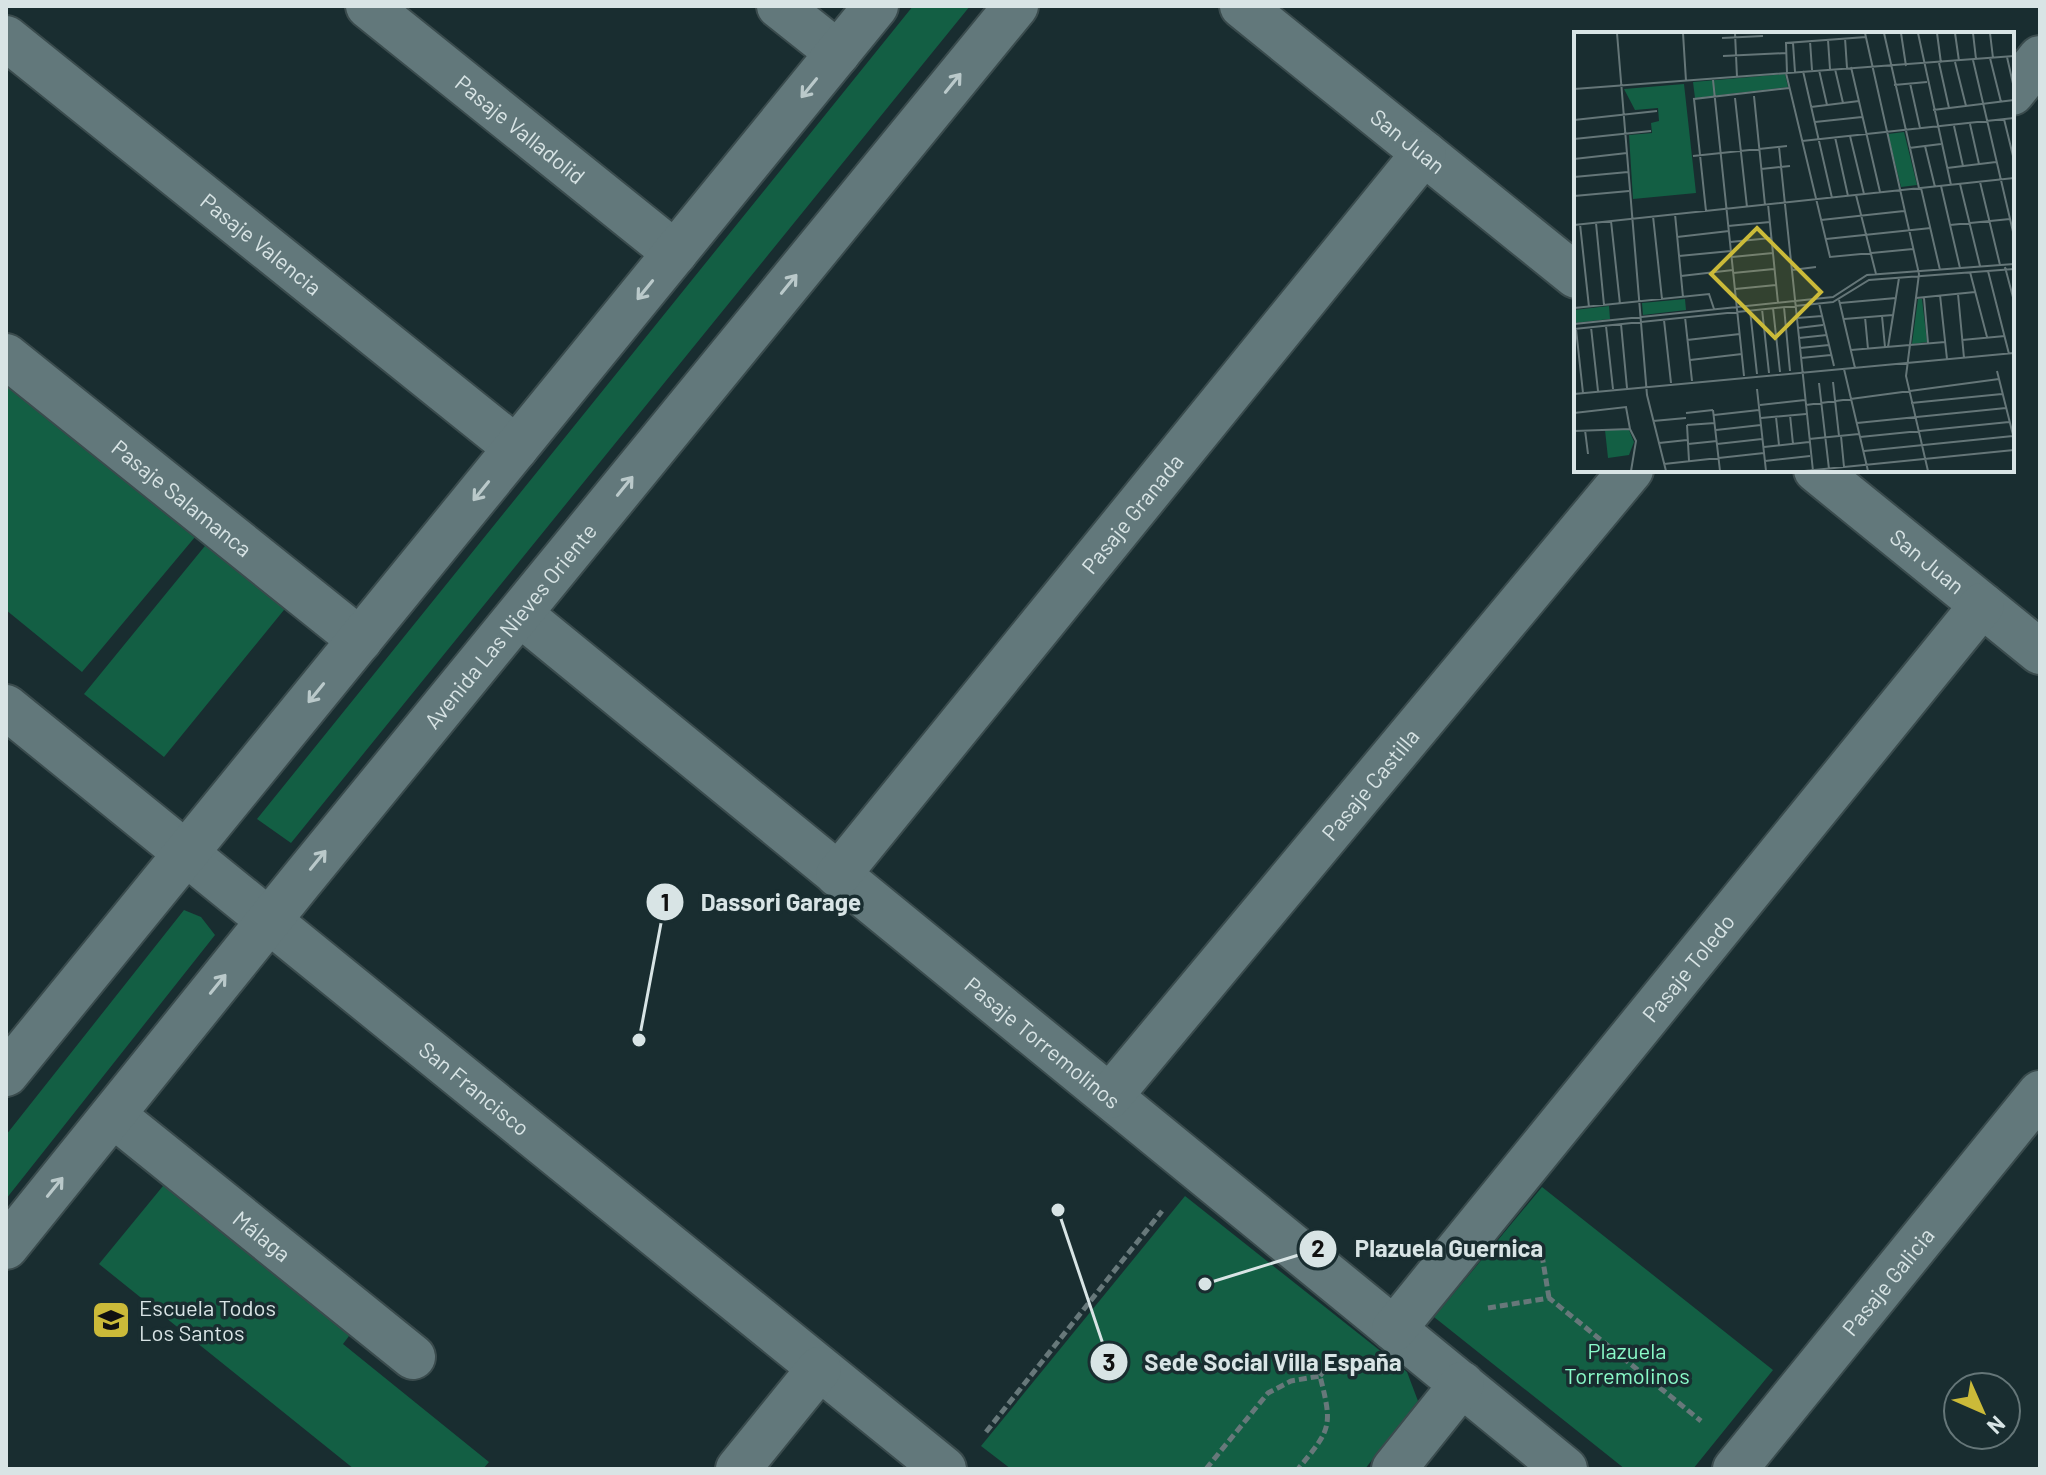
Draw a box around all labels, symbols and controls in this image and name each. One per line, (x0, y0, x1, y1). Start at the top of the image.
inset map (1574, 32, 2014, 472)
street label: Pasaje Valladolid (451, 69, 591, 189)
one-way arrow (944, 73, 962, 93)
one-way arrow (800, 77, 818, 98)
street label: San Juan (1366, 103, 1451, 178)
street label: Pasaje Valencia (196, 187, 327, 300)
one-way arrow (780, 274, 798, 295)
one-way arrow (636, 279, 654, 300)
street label: Pasaje Salamanca (107, 434, 257, 561)
street label: Pasaje Granada (1075, 448, 1188, 578)
one-way arrow (616, 476, 634, 496)
one-way arrow (472, 481, 490, 502)
street label: Avenida Las Nieves Oriente (418, 518, 601, 733)
street label: San Juan (1885, 523, 1970, 599)
one-way arrow (308, 682, 325, 703)
street label: Pasaje Castilla (1316, 723, 1424, 845)
one-way arrow (309, 850, 327, 871)
callout: Dassori Garage (645, 878, 877, 926)
text: 1 (661, 887, 669, 916)
text: Dassori Garage (701, 887, 861, 916)
street label: Pasaje Toledo (1636, 908, 1739, 1026)
street label: Pasaje Torremolinos (960, 971, 1126, 1113)
one-way arrow (209, 974, 227, 995)
street label: San Francisco (414, 1035, 535, 1140)
one-way arrow (46, 1177, 64, 1197)
street label: Málaga (228, 1205, 296, 1266)
street label: Pasaje Galicia (1836, 1222, 1939, 1340)
callout: Plazuela Guernica (1298, 1225, 1559, 1273)
text: 2 (1311, 1233, 1325, 1262)
text: Plazuela Guernica (1355, 1233, 1543, 1262)
place label: Escuela Todos Los Santos (139, 1294, 276, 1345)
school or university icon: Escuela Todos Los Santos (90, 1299, 132, 1341)
park label: Plazuela Torremolinos (1564, 1337, 1690, 1388)
callout: Sede Social Villa España (1089, 1338, 1418, 1386)
text: 3 (1103, 1347, 1115, 1376)
text: Sede Social Villa España (1144, 1347, 1402, 1376)
north arrow (1942, 1371, 2022, 1451)
text: N (1982, 1411, 2011, 1440)

